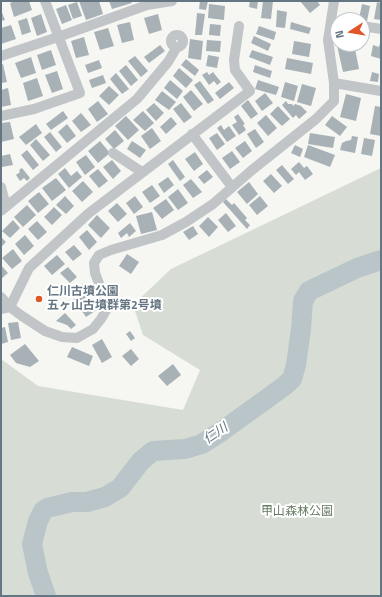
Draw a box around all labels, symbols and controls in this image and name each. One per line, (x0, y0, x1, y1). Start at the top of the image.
north arrow (330, 12, 370, 52)
text: N (331, 29, 348, 40)
place label: 仁川古墳公園 五ヶ山古墳群第2号墳 (47, 285, 162, 313)
marker: 仁川古墳公園 五ヶ山古墳群第2号墳 (34, 294, 44, 304)
water label: 仁川 (201, 420, 231, 448)
park label: 甲山森林公園 (261, 505, 333, 519)

